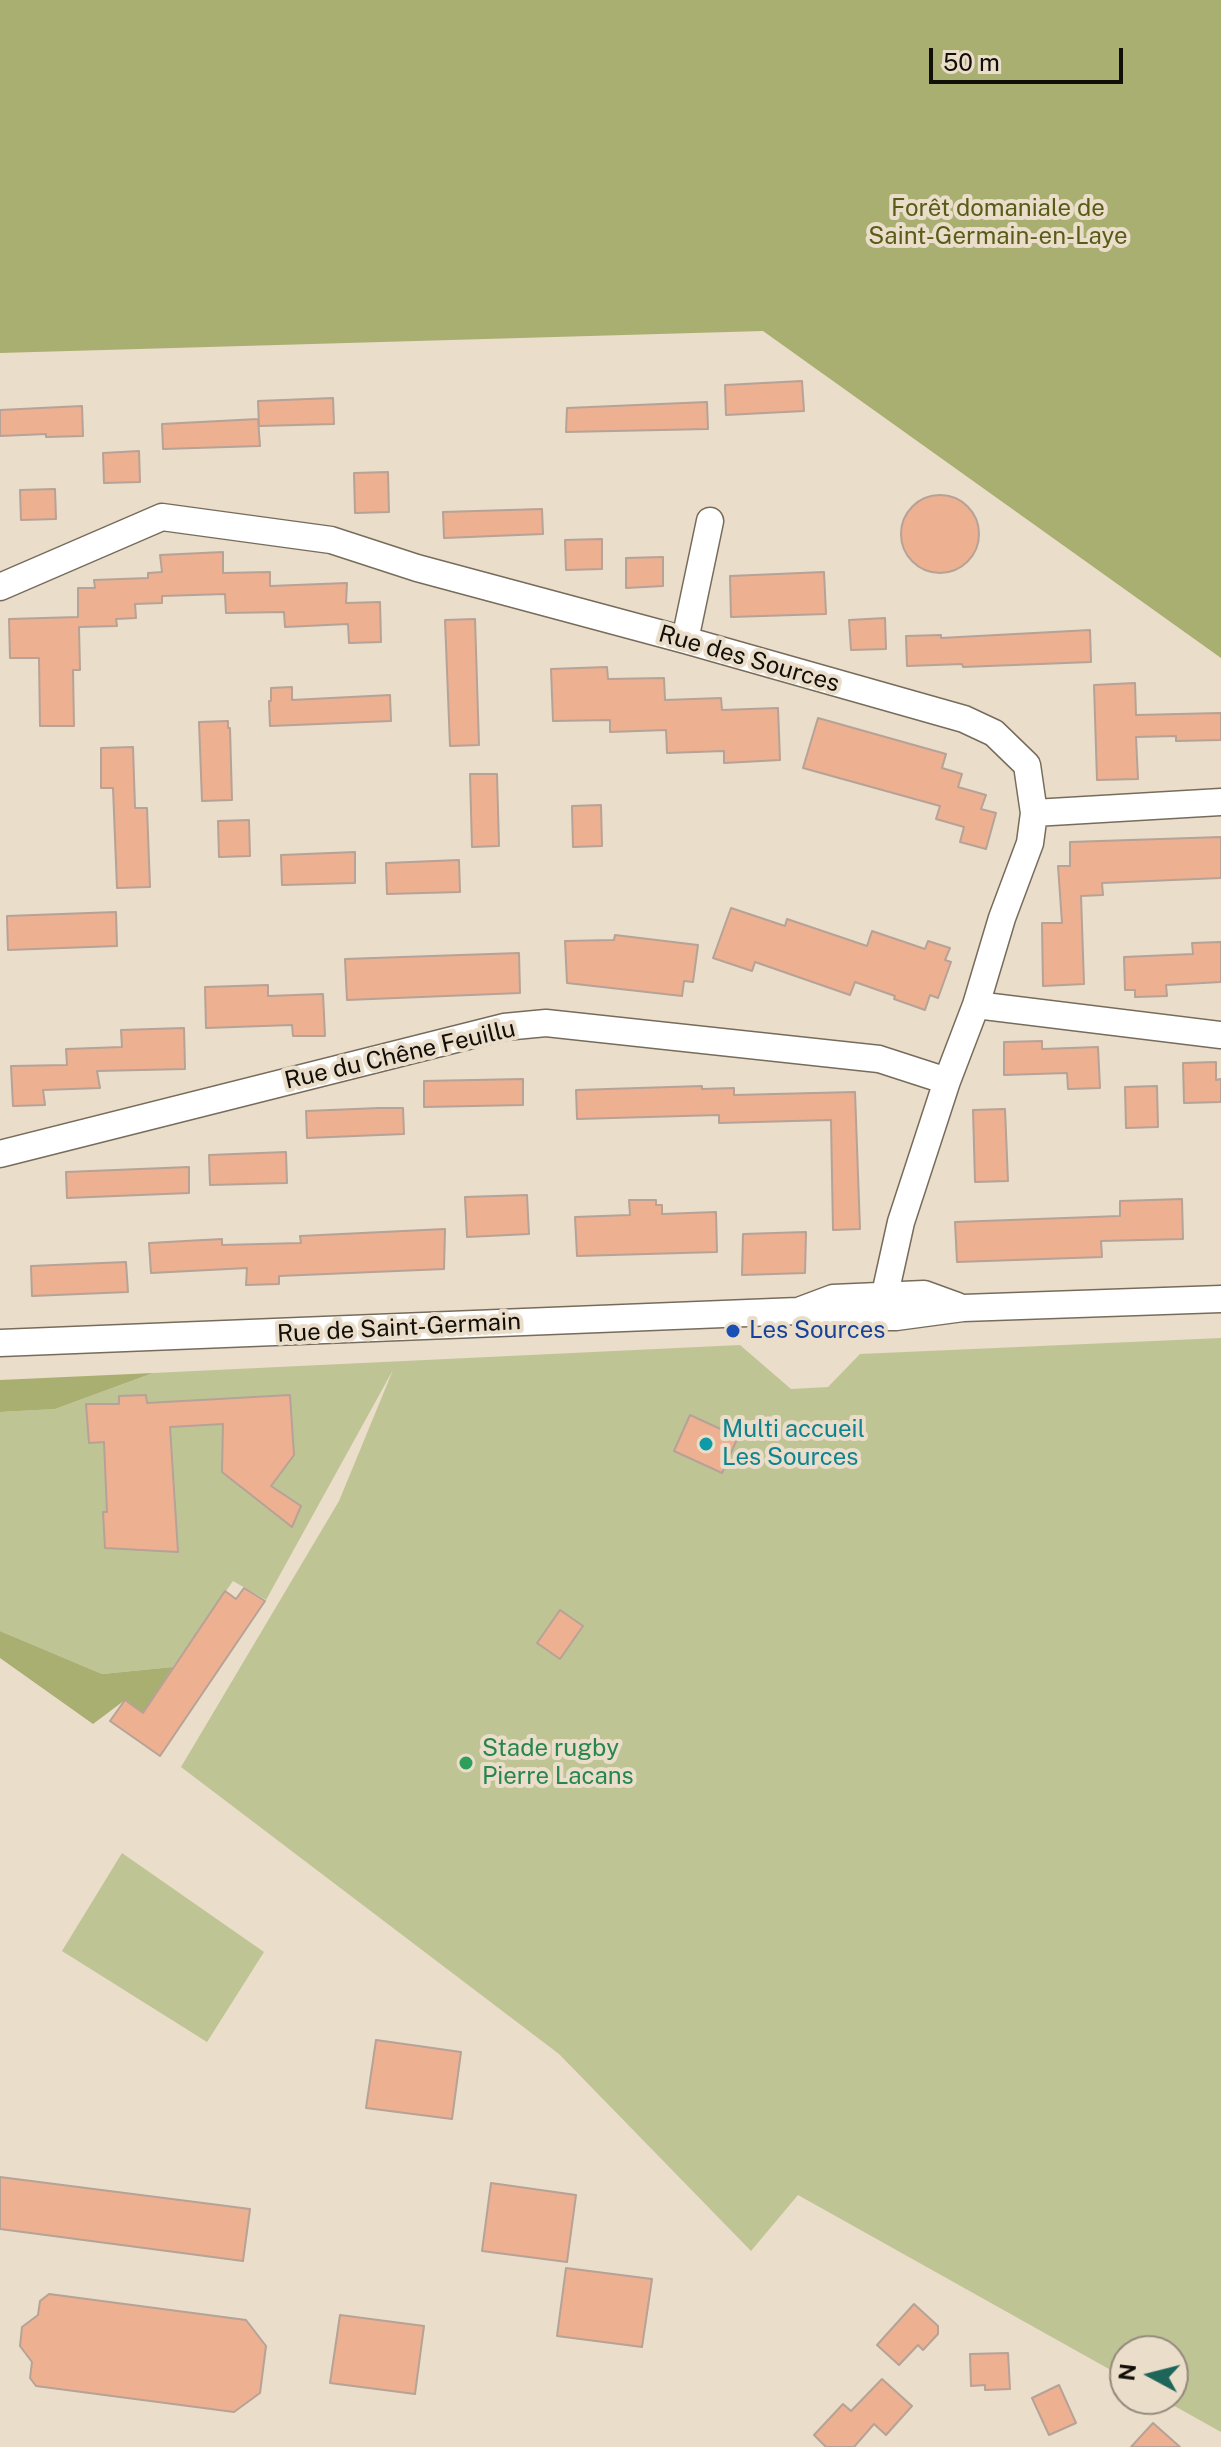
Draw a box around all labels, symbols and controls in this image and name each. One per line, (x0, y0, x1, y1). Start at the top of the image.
scale bar (933, 32, 1127, 82)
text: 50 m (943, 48, 1000, 76)
park label: Forêt domaniale de Saint-Germain-en-Laye (868, 195, 1128, 251)
street label: Rue des Sources (655, 619, 843, 699)
street label: Rue du Chêne Feuillu (282, 1014, 518, 1096)
street label: Rue de Saint-Germain (276, 1307, 522, 1349)
place label: Les Sources (749, 1317, 885, 1345)
marker: Les Sources (724, 1322, 742, 1340)
place label: Multi accueil Les Sources (722, 1416, 865, 1472)
marker: Multi accueil Les Sources (697, 1435, 715, 1453)
place label: Stade rugby Pierre Lacans (482, 1735, 634, 1791)
marker: Stade rugby Pierre Lacans (457, 1754, 475, 1772)
north arrow (1109, 2335, 1189, 2415)
text: N (1113, 2362, 1141, 2382)

